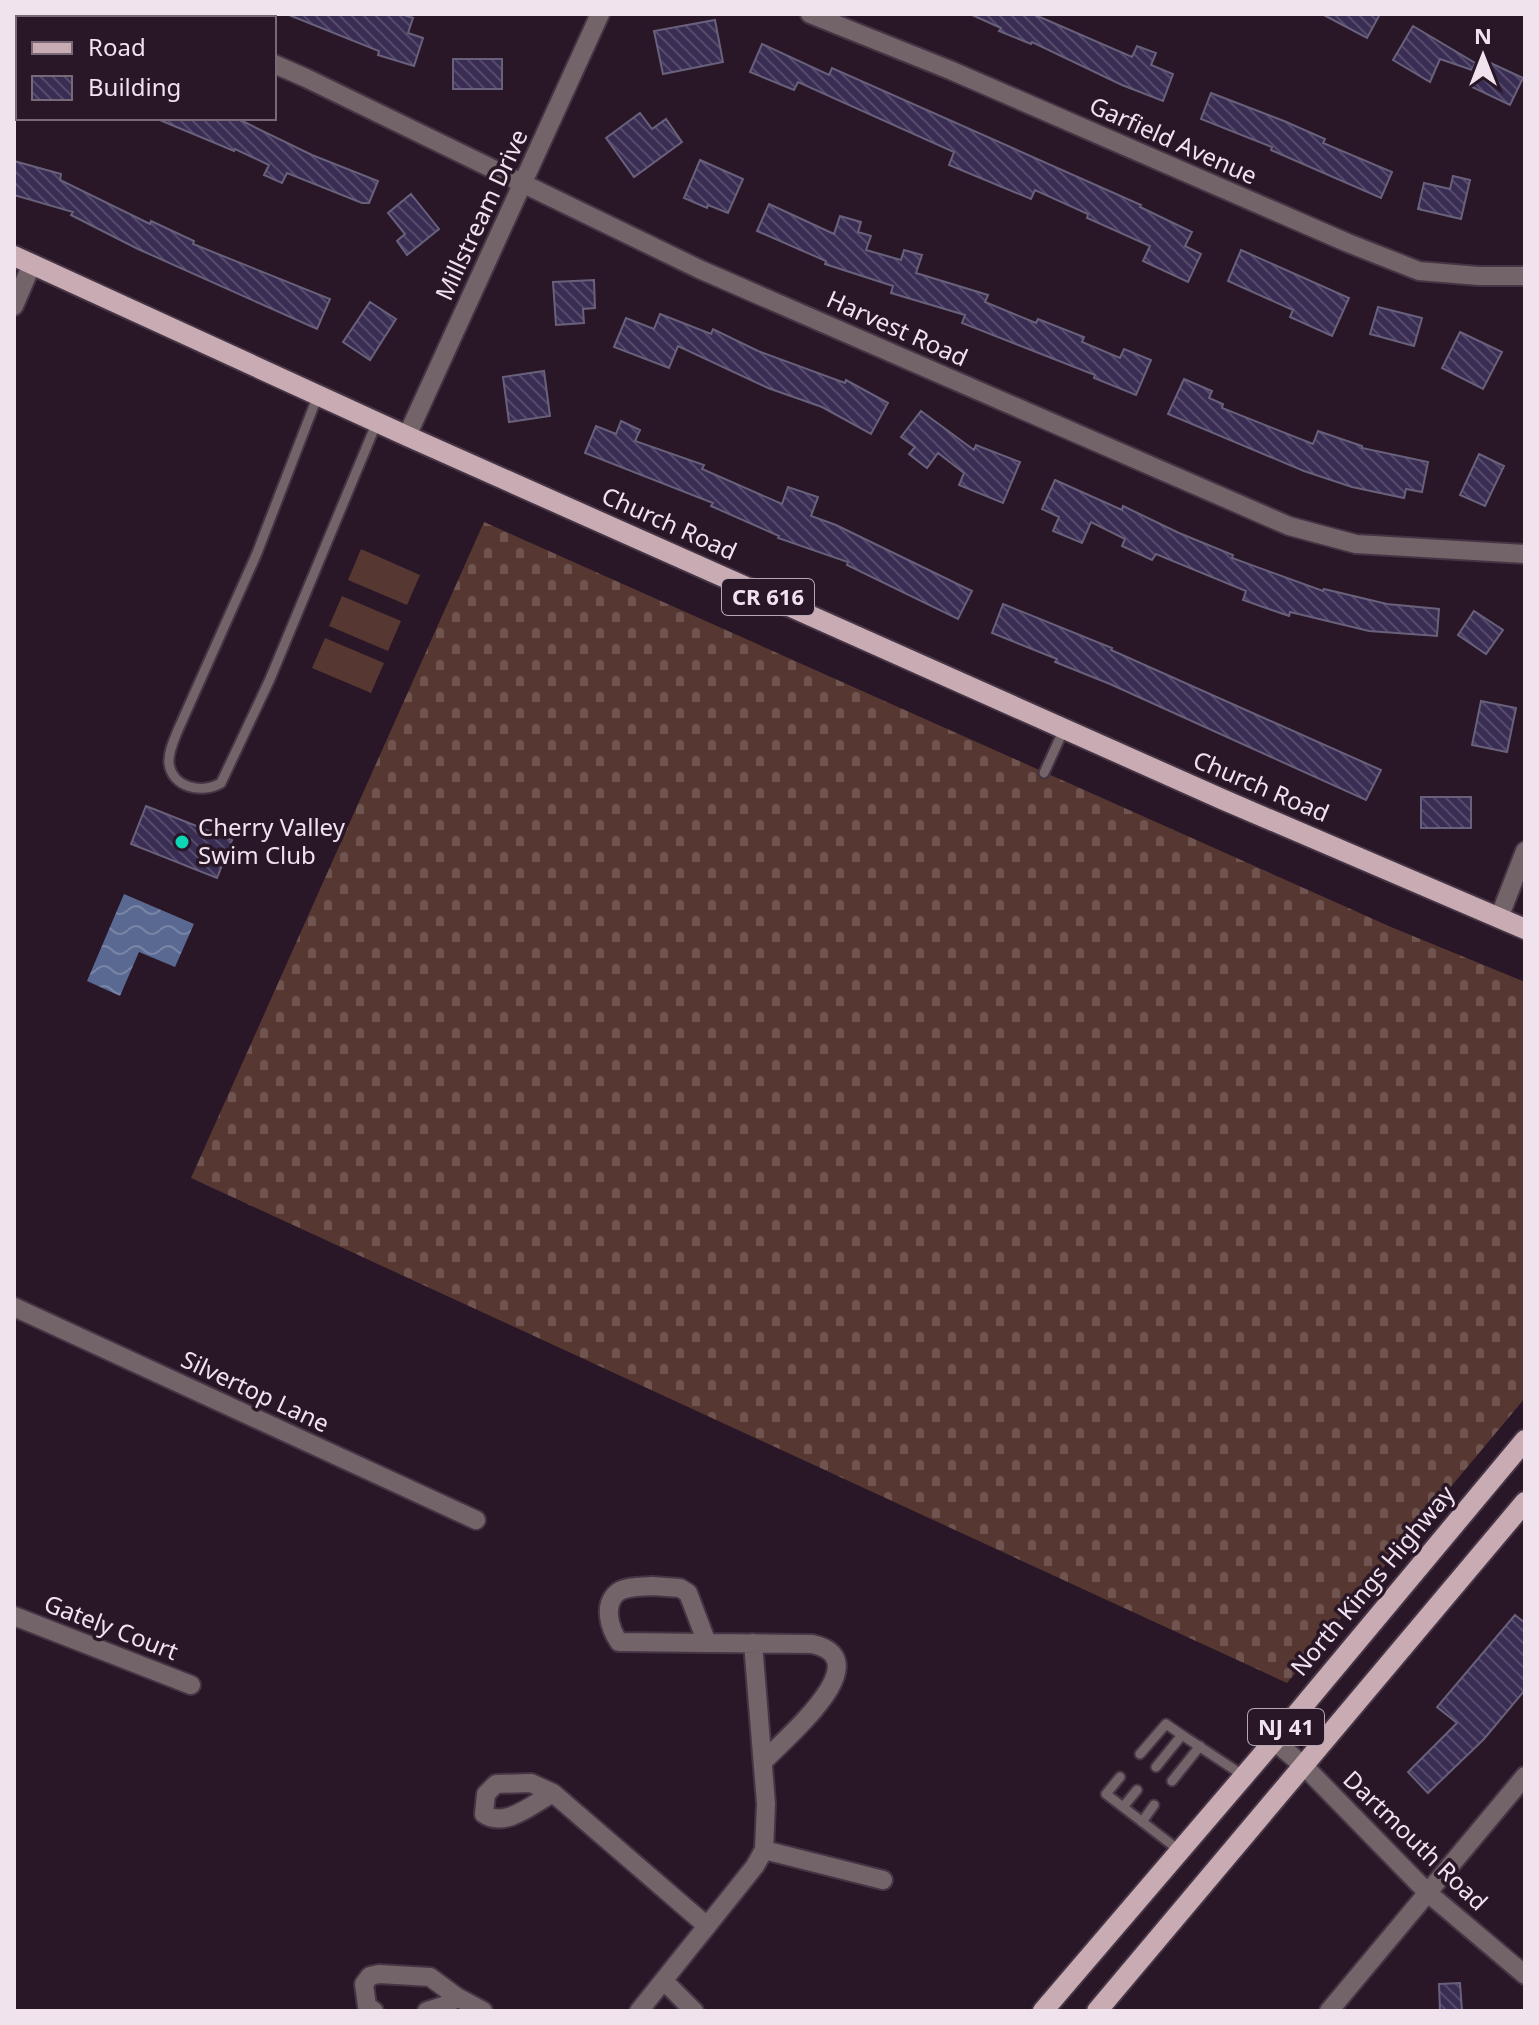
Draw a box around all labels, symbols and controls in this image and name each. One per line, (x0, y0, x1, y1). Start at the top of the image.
legend (16, 16, 276, 120)
north arrow (1443, 16, 1523, 96)
text: N (1474, 20, 1492, 50)
text: Road (88, 30, 146, 63)
text: Building (88, 70, 181, 103)
street label: Garfield Avenue (1085, 88, 1263, 191)
street label: Millstream Drive (427, 124, 535, 305)
street label: Harvest Road (822, 282, 973, 373)
street label: Church Road (597, 478, 742, 567)
road number: CR 616 (722, 579, 814, 615)
street label: Church Road (1189, 742, 1335, 829)
place label: Cherry Valley Swim Club (198, 810, 346, 871)
marker: Cherry Valley Swim Club (173, 833, 191, 851)
street label: Silvertop Lane (176, 1342, 335, 1439)
street label: North Kings Highway (1282, 1477, 1462, 1682)
street label: Gately Court (40, 1586, 184, 1667)
road number: NJ 41 (1248, 1709, 1324, 1745)
street label: Dartmouth Road (1337, 1762, 1495, 1917)

